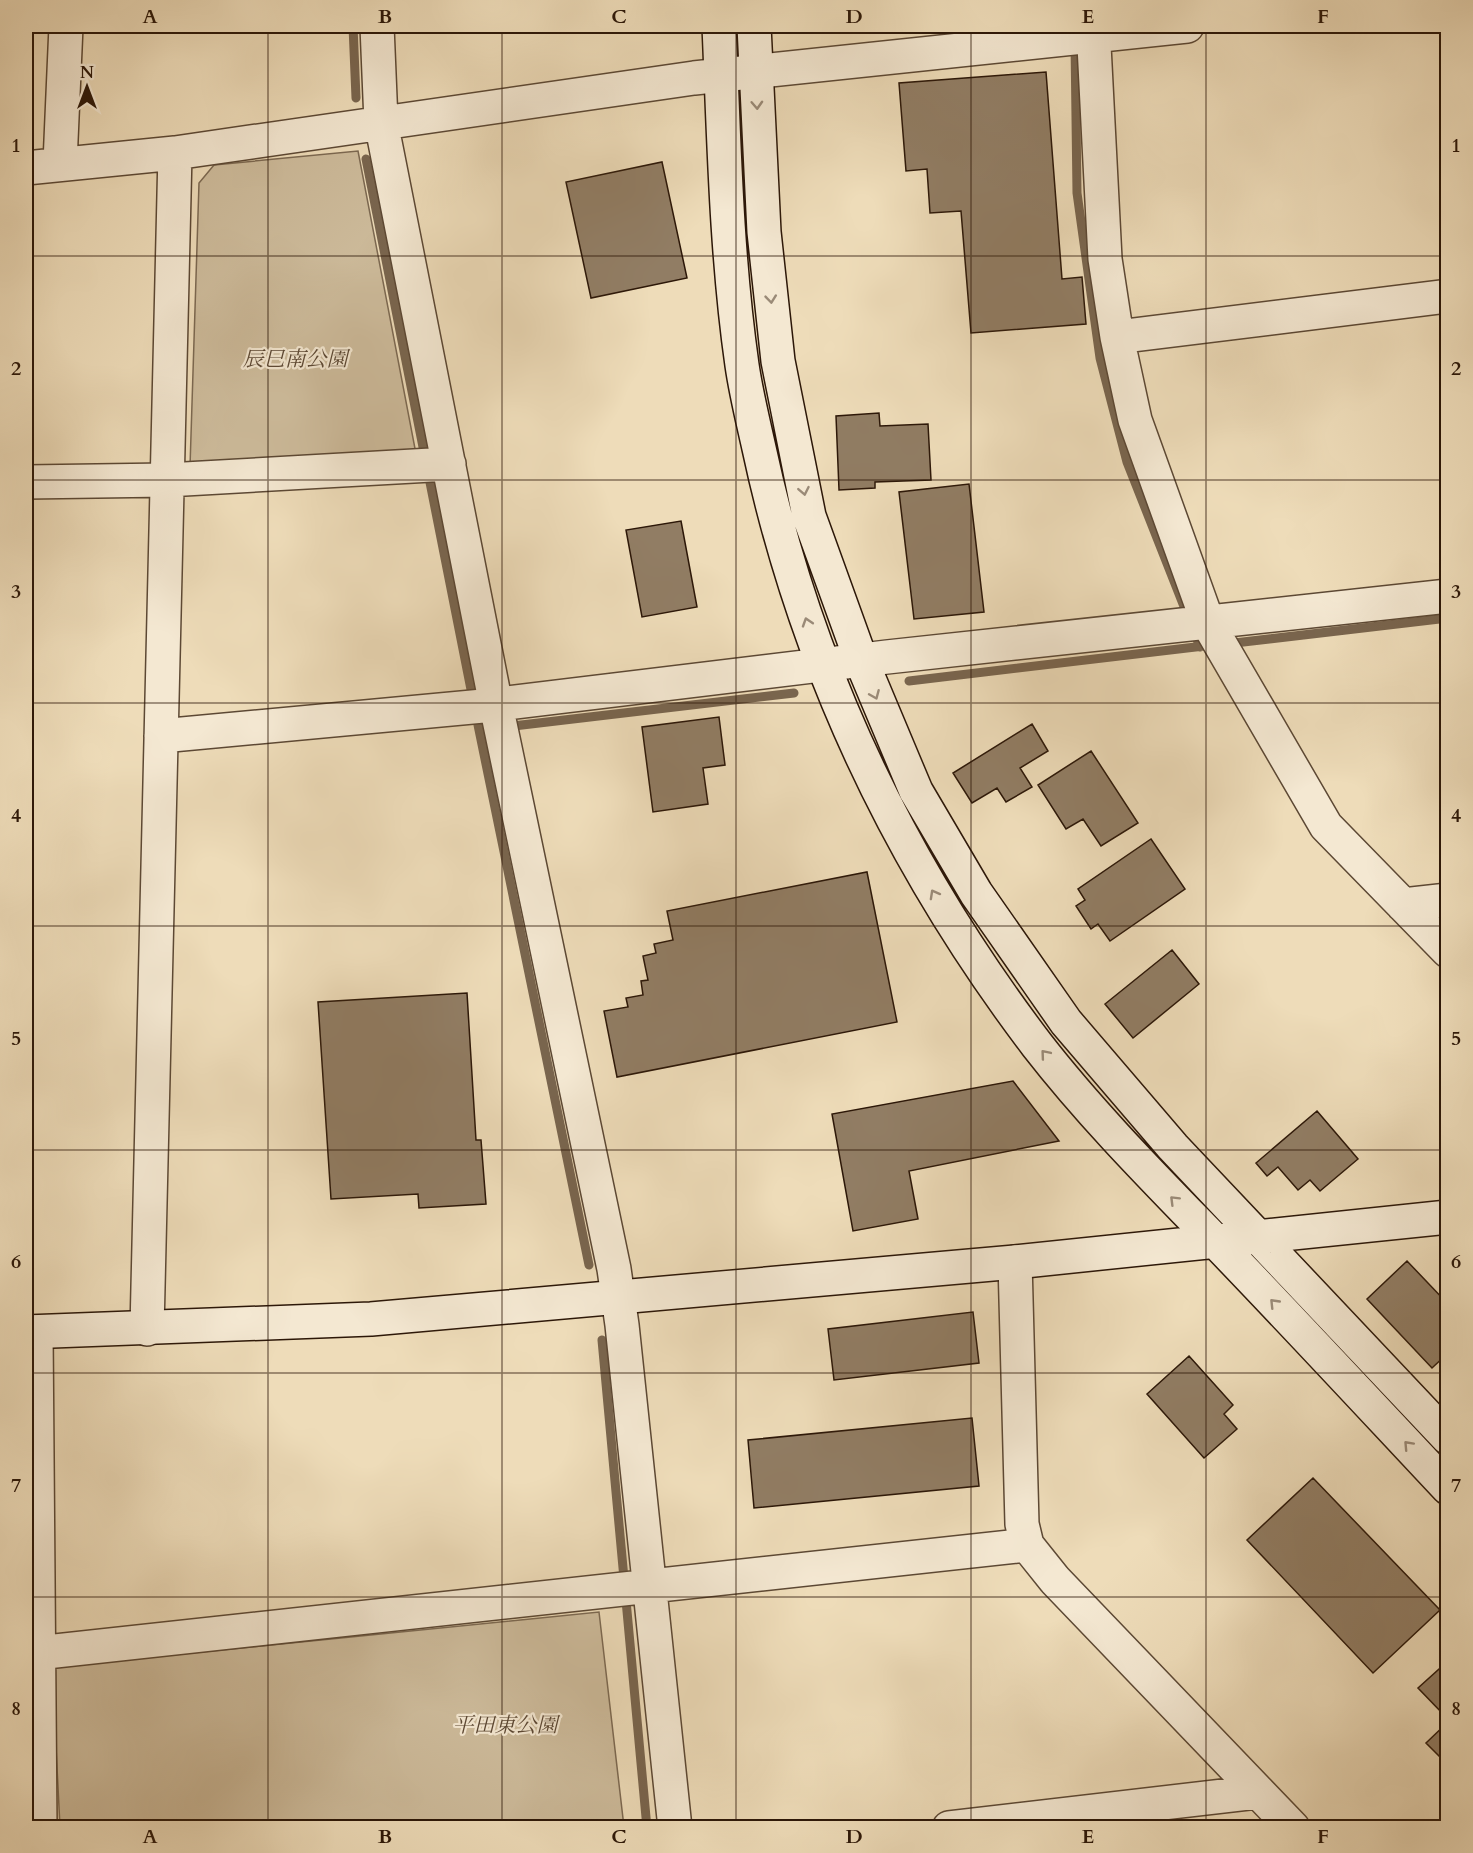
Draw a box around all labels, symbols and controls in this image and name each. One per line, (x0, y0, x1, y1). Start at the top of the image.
text: A (142, 3, 158, 30)
text: B (378, 3, 392, 30)
text: C (611, 3, 627, 30)
text: D (845, 3, 863, 30)
text: E (1082, 3, 1094, 30)
text: F (1317, 3, 1329, 30)
north arrow (57, 57, 117, 117)
text: N (80, 62, 94, 84)
one-way arrow (751, 100, 764, 109)
text: 1 (11, 132, 21, 159)
text: 1 (1451, 132, 1461, 159)
one-way arrow (764, 295, 777, 304)
park label: 辰巳南公園 (243, 345, 350, 374)
text: 2 (11, 355, 21, 382)
text: 2 (1451, 355, 1461, 382)
one-way arrow (797, 486, 810, 496)
text: 3 (11, 578, 21, 605)
text: 3 (1451, 578, 1461, 605)
one-way arrow (802, 617, 815, 628)
one-way arrow (868, 688, 880, 699)
text: 4 (11, 802, 21, 829)
text: 4 (1451, 802, 1461, 829)
one-way arrow (930, 889, 941, 900)
text: 5 (11, 1025, 21, 1052)
text: 5 (1451, 1025, 1461, 1052)
one-way arrow (1041, 1050, 1052, 1061)
one-way arrow (1170, 1196, 1181, 1207)
text: 6 (11, 1248, 21, 1275)
text: 6 (1451, 1248, 1461, 1275)
one-way arrow (1270, 1299, 1281, 1309)
one-way arrow (1404, 1442, 1415, 1453)
text: 7 (11, 1472, 21, 1499)
text: 7 (1451, 1472, 1461, 1499)
text: 8 (11, 1695, 21, 1722)
text: 8 (1451, 1695, 1461, 1722)
park label: 平田東公園 (453, 1711, 560, 1740)
text: A (142, 1823, 158, 1850)
text: B (378, 1823, 392, 1850)
text: C (611, 1823, 627, 1850)
text: D (845, 1823, 863, 1850)
text: E (1082, 1823, 1094, 1850)
text: F (1317, 1823, 1329, 1850)

